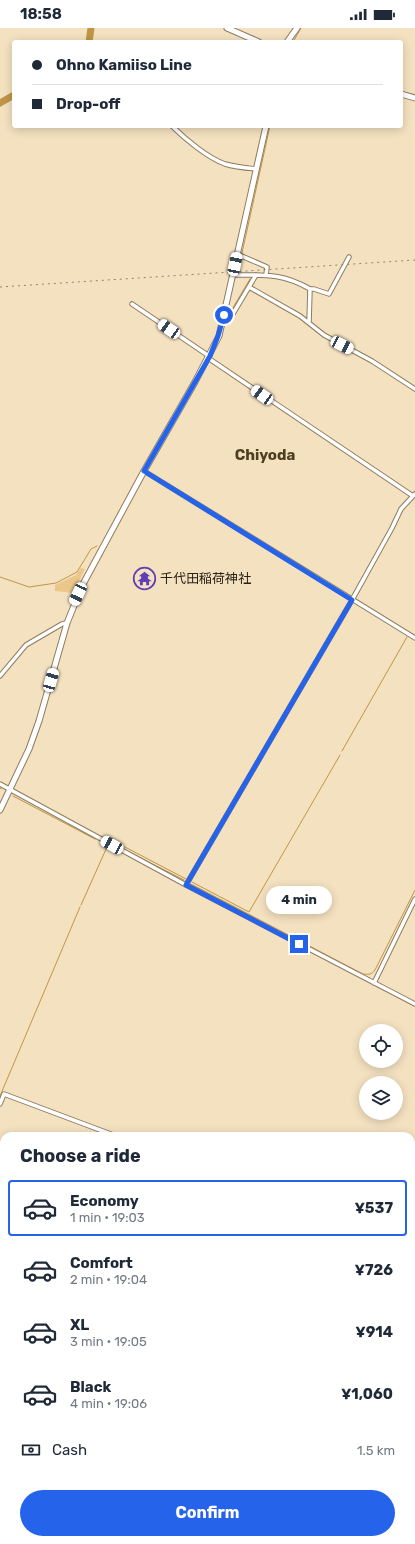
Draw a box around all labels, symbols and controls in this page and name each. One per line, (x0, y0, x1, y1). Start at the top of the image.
text: 18:58 (20, 5, 62, 23)
text: Ohno Kamiiso Line (56, 56, 192, 74)
text: Drop-off (56, 95, 120, 113)
car (227, 251, 243, 277)
route start (215, 306, 233, 324)
car (156, 317, 182, 341)
car (329, 334, 355, 356)
car (249, 383, 275, 407)
district label: Chiyoda (235, 446, 295, 464)
temple icon: 千代田稲荷神社 (131, 565, 157, 591)
place label: 千代田稲荷神社 (160, 571, 251, 586)
car (67, 581, 89, 607)
car (42, 667, 60, 693)
car (99, 834, 125, 856)
callout: 4 min (266, 886, 332, 914)
text: 4 min (281, 892, 317, 907)
route end (290, 935, 308, 953)
map controls (359, 1024, 403, 1120)
button: locate (359, 1024, 403, 1068)
button: layers (359, 1076, 403, 1120)
text: Choose a ride (20, 1145, 141, 1167)
icon: car (22, 1190, 58, 1226)
text: Economy (70, 1192, 139, 1210)
text: ¥537 (354, 1199, 393, 1217)
text: 1 min · 19:03 (70, 1210, 145, 1225)
icon: car (22, 1252, 58, 1288)
text: Comfort (70, 1254, 133, 1272)
text: ¥726 (355, 1261, 393, 1279)
text: 2 min · 19:04 (70, 1272, 147, 1287)
icon: car (22, 1314, 58, 1350)
text: XL (70, 1316, 89, 1334)
text: ¥914 (355, 1323, 393, 1341)
text: 3 min · 19:05 (70, 1334, 147, 1349)
icon: car (22, 1376, 58, 1412)
text: Black (70, 1378, 111, 1396)
text: ¥1,060 (341, 1385, 393, 1403)
text: 4 min · 19:06 (70, 1396, 147, 1411)
icon: cash (20, 1439, 42, 1461)
text: Cash (52, 1441, 87, 1459)
text: 1.5 km (357, 1443, 395, 1458)
button: Confirm (20, 1490, 395, 1536)

